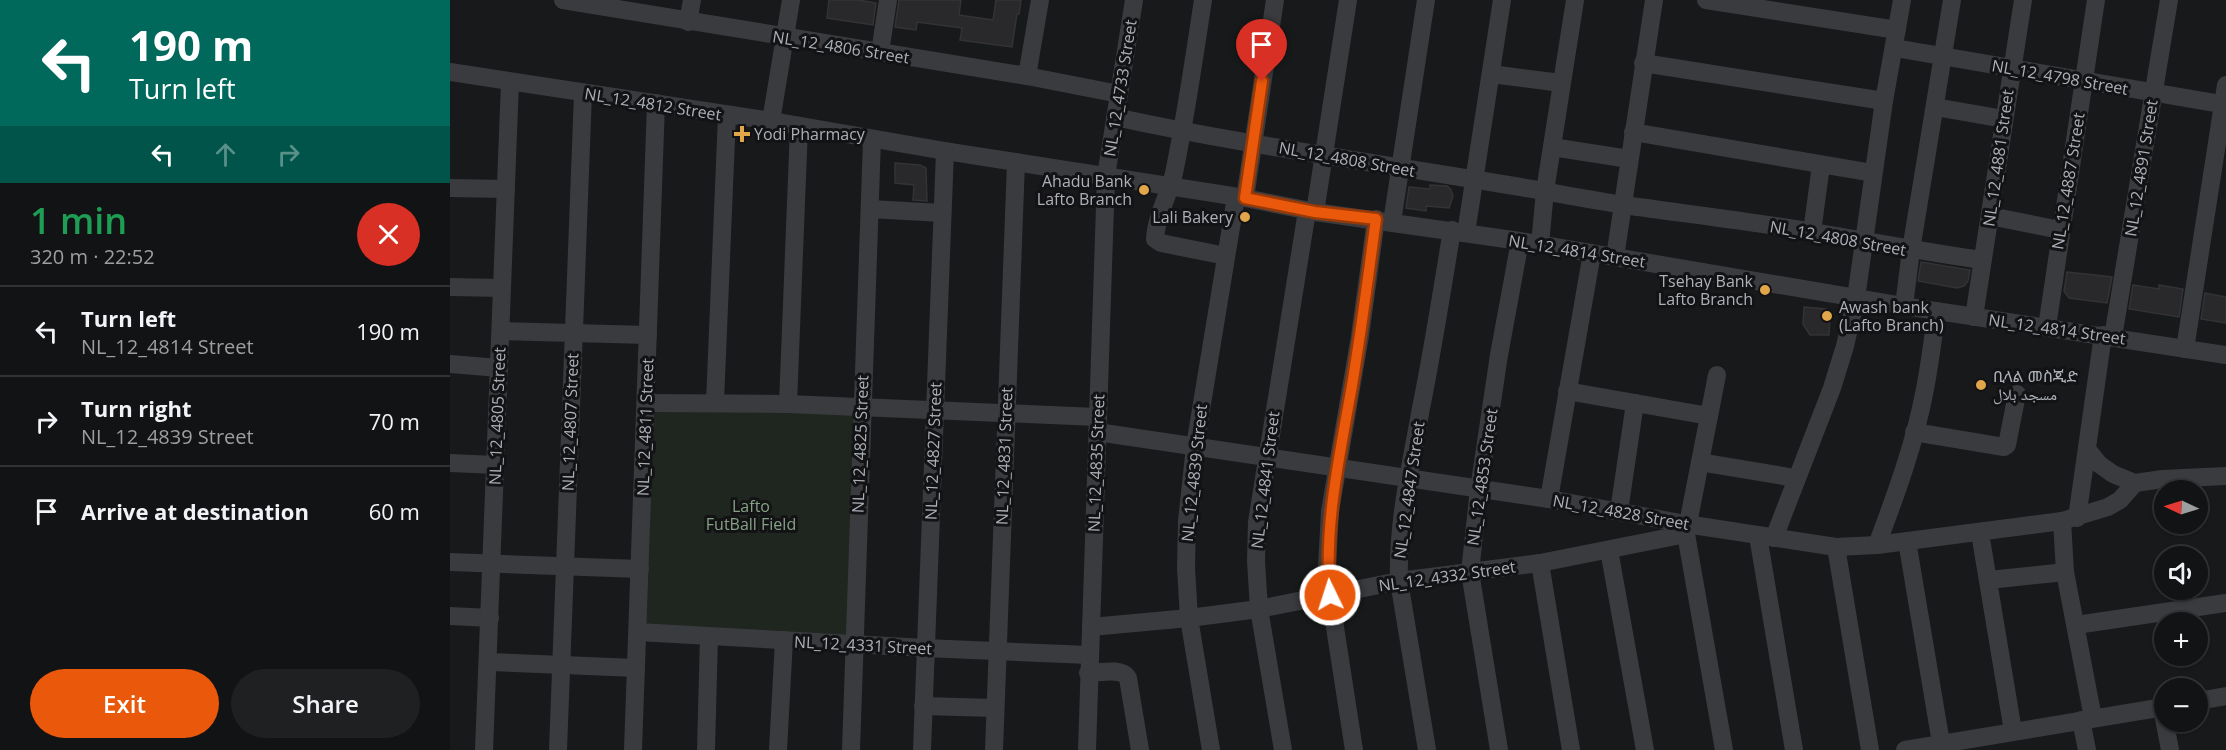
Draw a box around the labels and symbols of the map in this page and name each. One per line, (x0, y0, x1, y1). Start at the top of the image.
street label: NL_12_4733 Street (1098, 18, 1142, 158)
pin (1236, 19, 1287, 81)
street label: NL_12_4806 Street (771, 25, 911, 69)
street label: NL_12_4798 Street (1990, 54, 2130, 100)
street label: NL_12_4812 Street (583, 82, 723, 126)
street label: NL_12_4881 Street (1977, 88, 2019, 228)
street label: NL_12_4891 Street (2119, 98, 2163, 238)
street label: NL_12_4887 Street (2046, 111, 2090, 251)
place label: Yodi Pharmacy (754, 123, 866, 145)
marker: Yodi Pharmacy (735, 127, 749, 141)
street label: NL_12_4808 Street (1277, 136, 1417, 182)
place label: Ahadu Bank Lafto Branch (1037, 170, 1133, 210)
marker: Ahadu Bank Lafto Branch (1137, 183, 1151, 197)
place label: Lali Bakery (1152, 206, 1234, 228)
marker: Lali Bakery (1238, 210, 1252, 224)
street label: NL_12_4808 Street (1768, 215, 1908, 261)
street label: NL_12_4814 Street (1507, 229, 1647, 273)
place label: Tsehay Bank Lafto Branch (1658, 270, 1754, 310)
marker: Tsehay Bank Lafto Branch (1758, 283, 1772, 297)
place label: Awash bank (Lafto Branch) (1839, 296, 1944, 336)
street label: NL_12_4814 Street (1987, 308, 2127, 350)
marker: Awash bank (Lafto Branch) (1820, 309, 1834, 323)
street label: NL_12_4805 Street (484, 346, 510, 485)
street label: NL_12_4807 Street (557, 352, 583, 491)
street label: NL_12_4811 Street (632, 357, 658, 496)
place label: ቢላል መስጂድ مسجد بلال (1993, 365, 2078, 405)
street label: NL_12_4825 Street (847, 374, 873, 513)
marker: ቢላል መስጂድ مسجد بلال (1974, 378, 1988, 392)
street label: NL_12_4827 Street (920, 381, 946, 520)
street label: NL_12_4831 Street (991, 386, 1017, 525)
street label: NL_12_4835 Street (1083, 393, 1109, 532)
street label: NL_12_4839 Street (1176, 403, 1212, 543)
street label: NL_12_4853 Street (1461, 407, 1503, 547)
street label: NL_12_4841 Street (1246, 410, 1284, 550)
street label: NL_12_4847 Street (1388, 420, 1430, 560)
north arrow (2154, 480, 2208, 534)
street label: NL_12_4828 Street (1551, 489, 1691, 535)
park label: Lafto FutBall Field (706, 495, 796, 535)
street label: NL_12_4332 Street (1377, 555, 1517, 597)
position arrow (1298, 563, 1362, 627)
street label: NL_12_4331 Street (793, 630, 933, 660)

